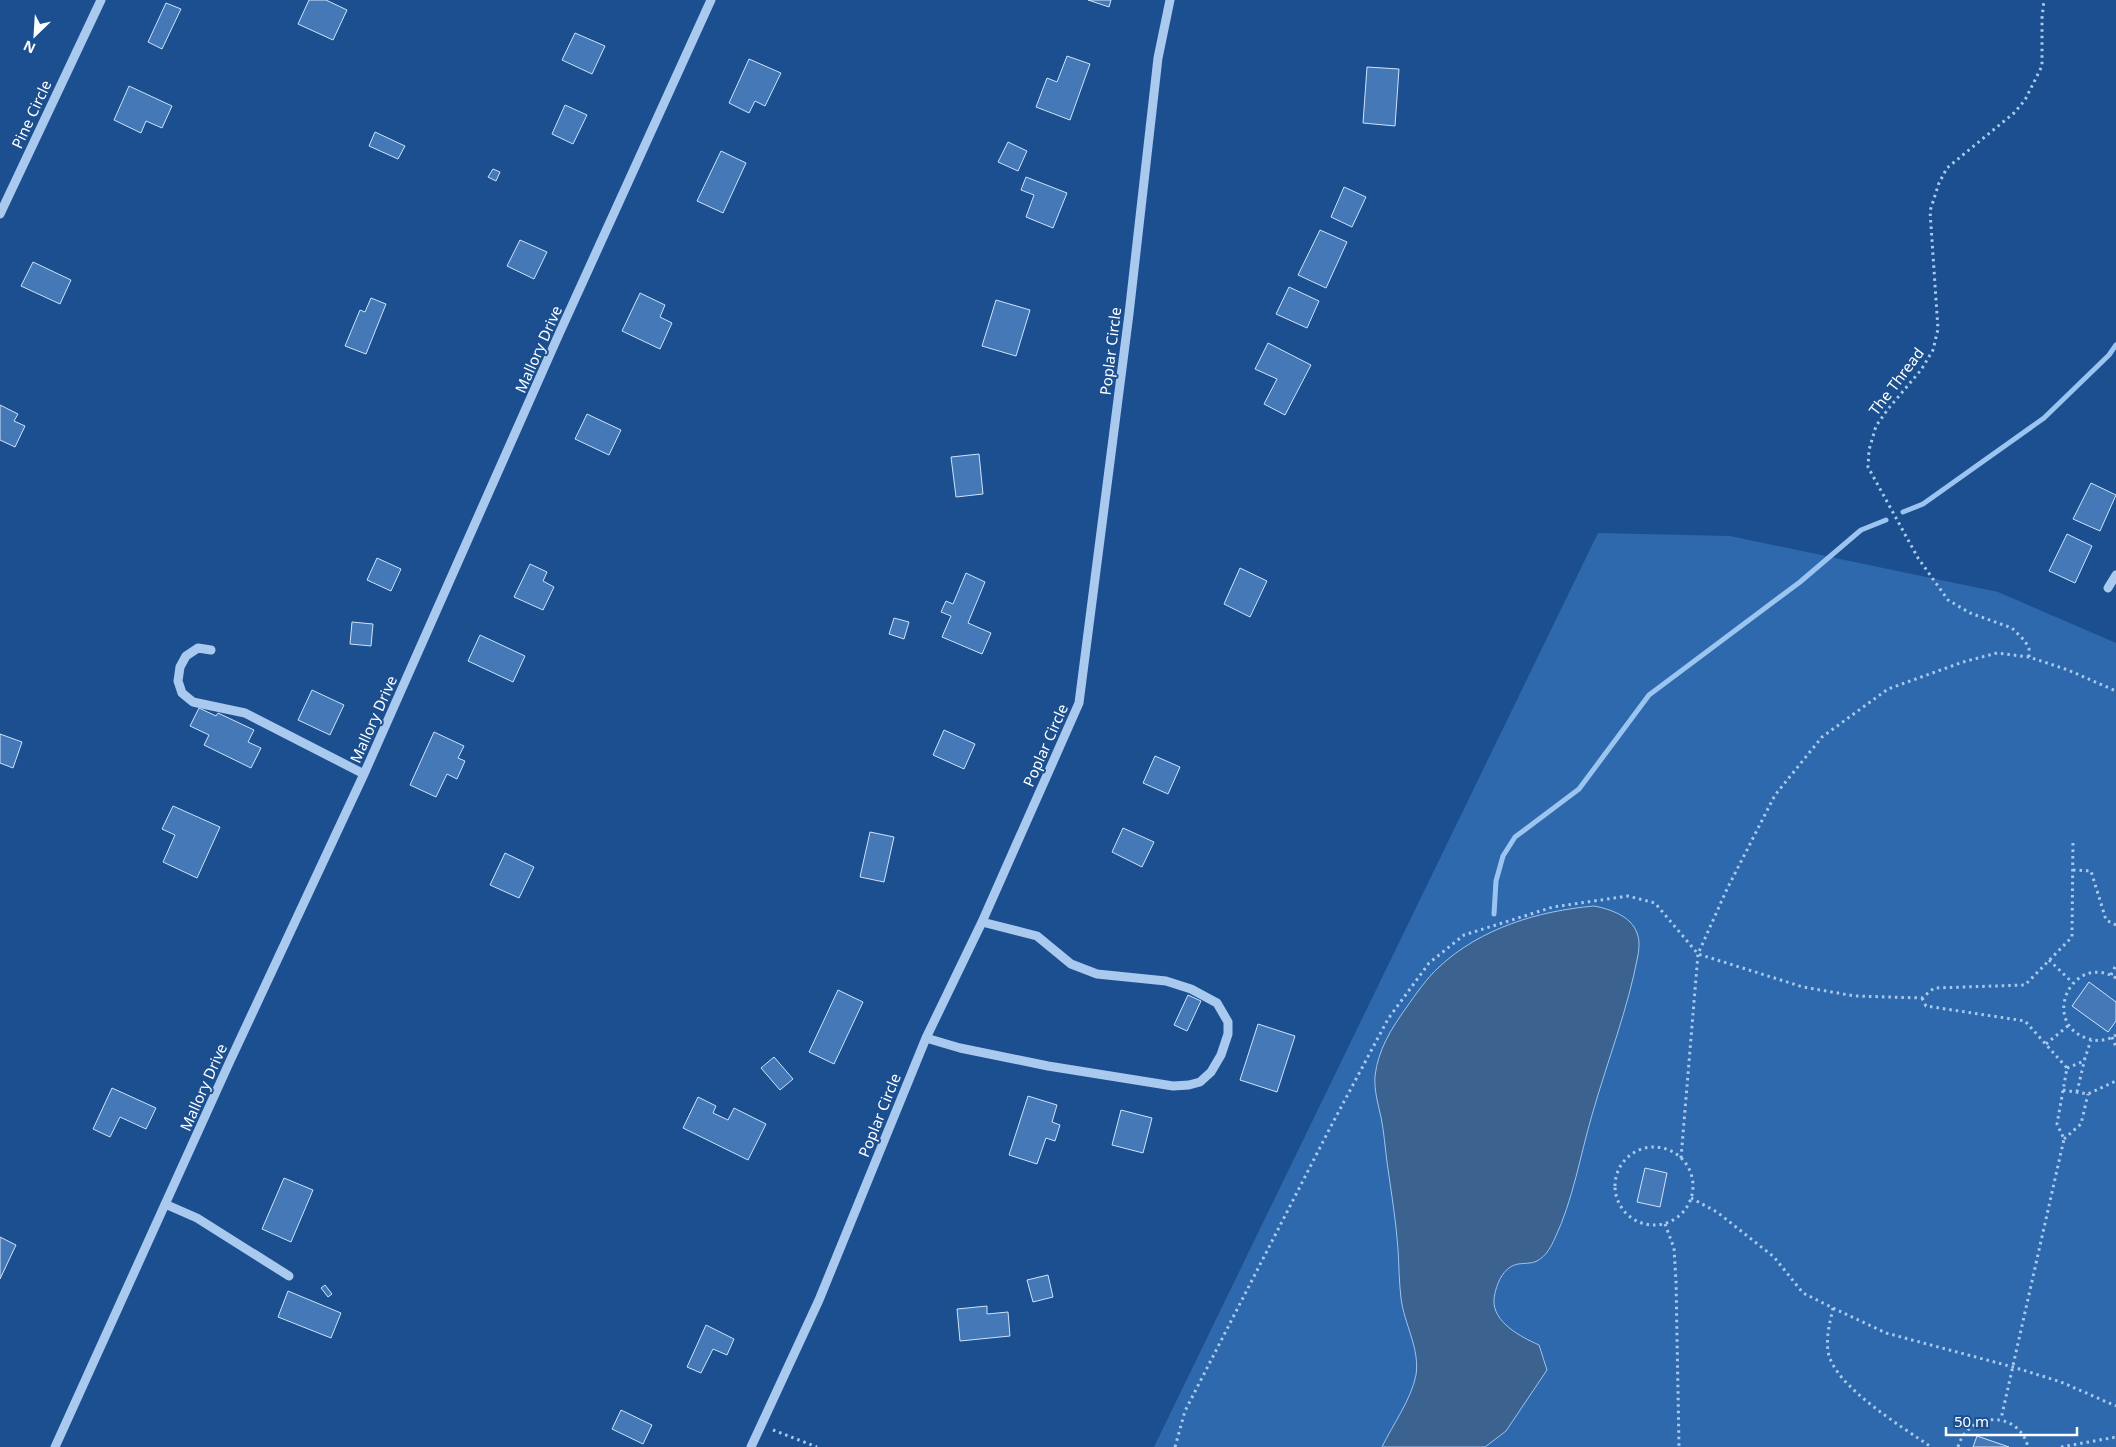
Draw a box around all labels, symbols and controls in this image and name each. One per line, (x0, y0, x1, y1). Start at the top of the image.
north arrow (10, 10, 60, 60)
text: N (20, 36, 38, 58)
street label: Pine Circle (6, 77, 56, 151)
street label: Mallory Drive (510, 302, 566, 396)
street label: Poplar Circle (1095, 306, 1125, 396)
street label: The Thread (1864, 343, 1928, 419)
street label: Mallory Drive (345, 672, 401, 766)
street label: Poplar Circle (1018, 700, 1072, 790)
street label: Mallory Drive (175, 1040, 231, 1134)
street label: Poplar Circle (853, 1070, 905, 1160)
scale bar (1946, 1404, 2077, 1436)
text: 50 m (1954, 1411, 1989, 1431)

